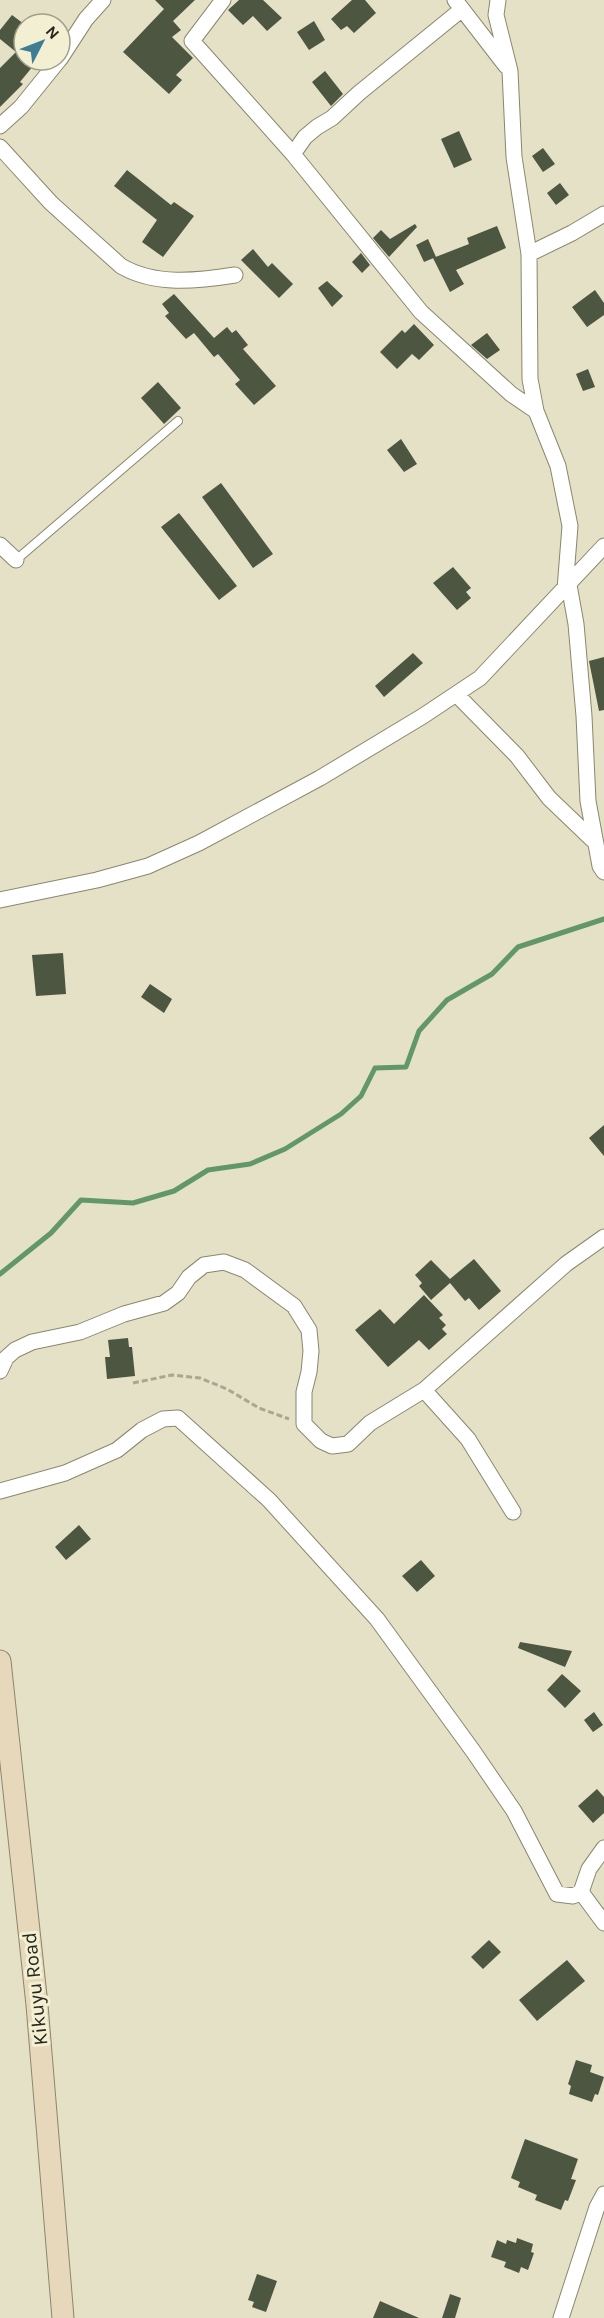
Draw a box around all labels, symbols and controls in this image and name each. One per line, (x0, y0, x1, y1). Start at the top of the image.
north arrow (12, 12, 72, 72)
text: N (42, 22, 64, 43)
street label: Kikuyu Road (18, 1931, 52, 2047)

